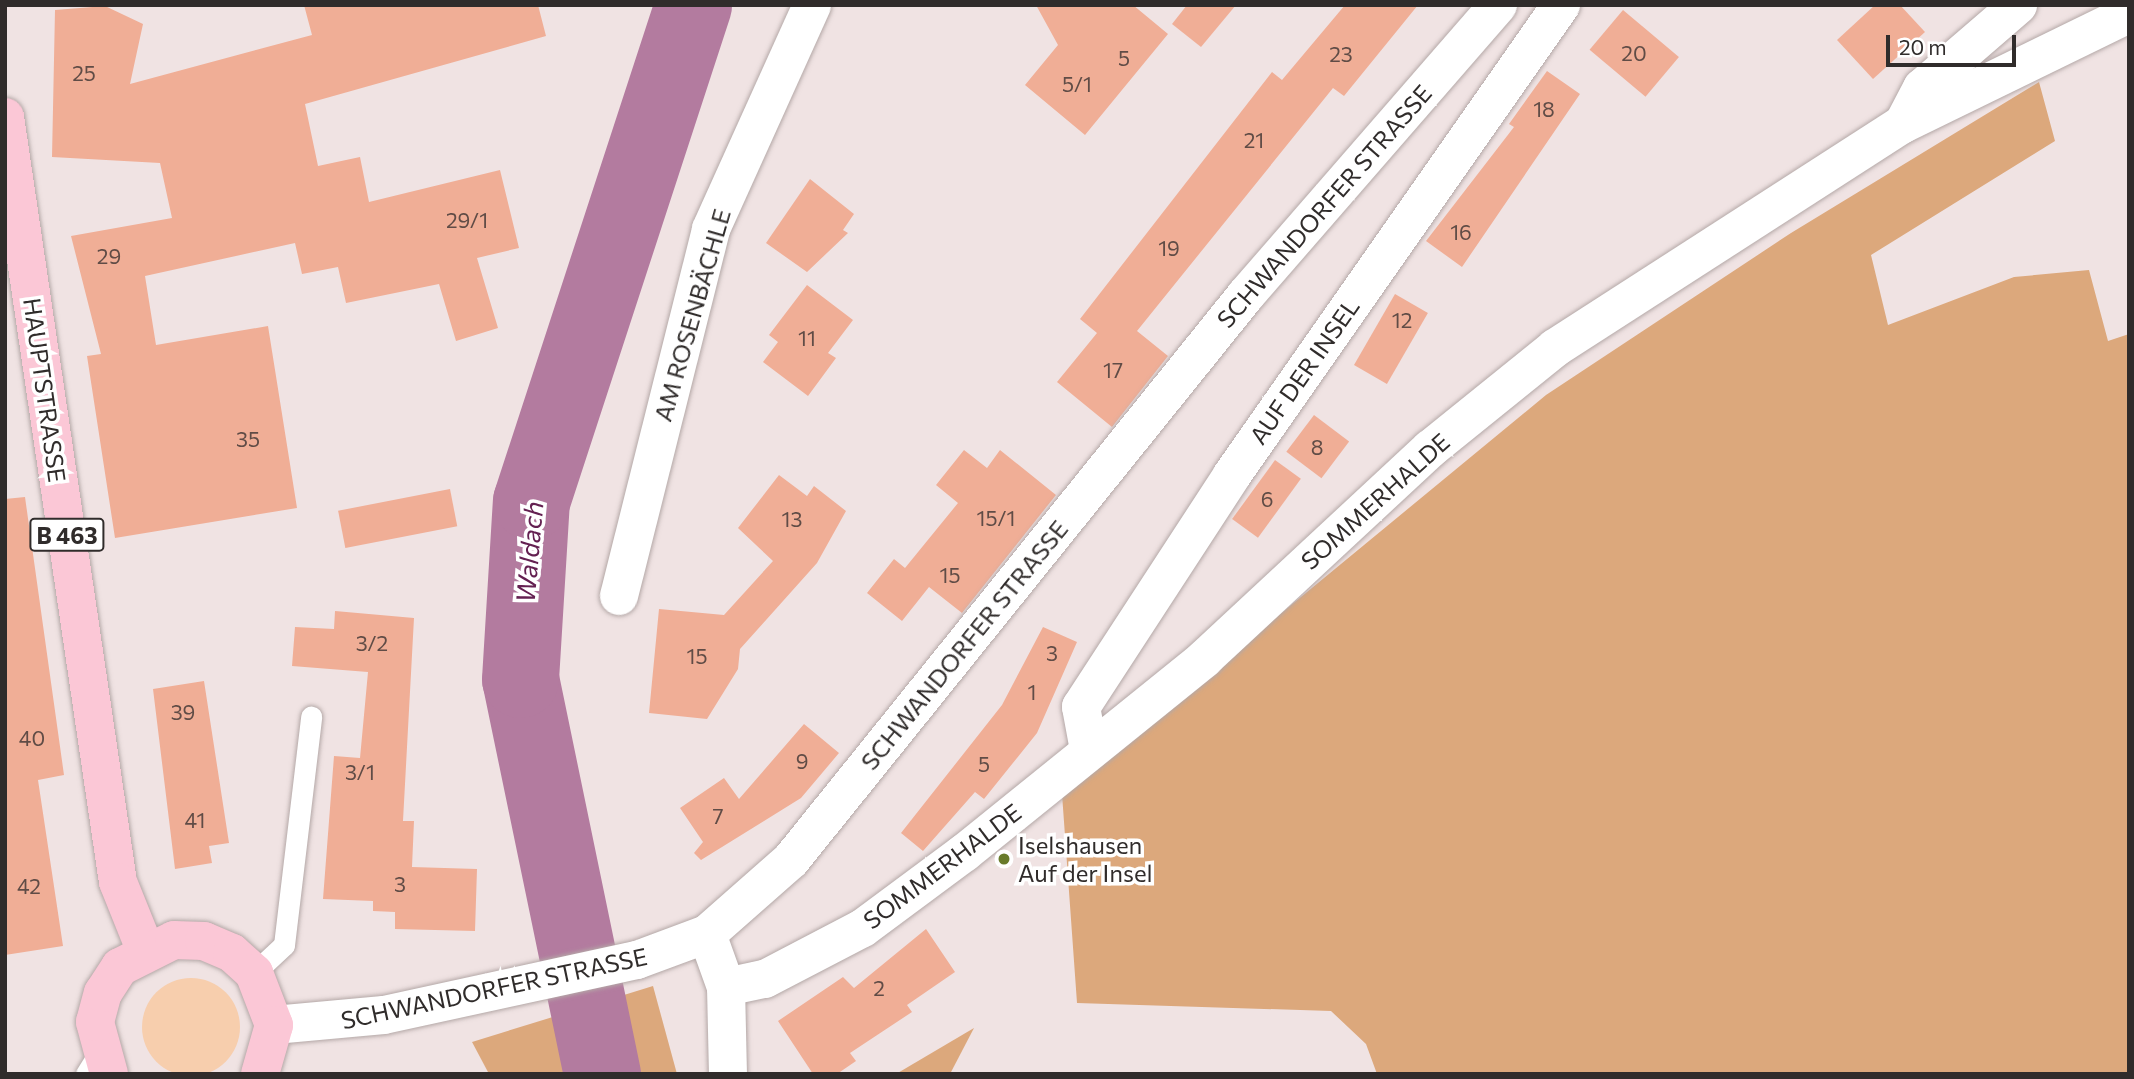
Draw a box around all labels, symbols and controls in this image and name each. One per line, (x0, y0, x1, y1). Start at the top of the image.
scale bar (1889, 21, 2018, 65)
text: 20 m (1899, 34, 1947, 59)
house number: 20 (1621, 40, 1647, 66)
house number: 23 (1329, 41, 1353, 67)
house number: 5 (1118, 45, 1130, 71)
house number: 25 (72, 60, 96, 86)
house number: 5/1 (1062, 71, 1092, 97)
street label: SCHWANDORFER STRASSE (1211, 79, 1437, 333)
house number: 18 (1533, 96, 1555, 122)
house number: 21 (1244, 127, 1264, 153)
street label: AM ROSENBÄCHLE (648, 206, 736, 424)
house number: 29/1 (446, 207, 488, 233)
house number: 16 (1450, 219, 1472, 245)
house number: 19 (1158, 235, 1180, 261)
house number: 29 (97, 243, 121, 269)
street label: AUF DER INSEL (1243, 293, 1365, 449)
street label: HAUPTSTRASSE (18, 296, 72, 484)
house number: 12 (1392, 307, 1412, 333)
house number: 11 (798, 325, 816, 351)
house number: 17 (1103, 357, 1123, 383)
house number: 35 (236, 426, 260, 452)
street label: SOMMERHALDE (1295, 427, 1455, 575)
house number: 8 (1311, 434, 1323, 460)
house number: 6 (1261, 486, 1273, 512)
water label: Waldach (509, 500, 549, 604)
house number: 15/1 (977, 505, 1015, 531)
house number: 13 (782, 506, 802, 532)
street label: SCHWANDORFER STRASSE (855, 515, 1073, 775)
road number: B 463 (28, 516, 106, 554)
house number: 15 (939, 562, 961, 588)
house number: 3/2 (356, 630, 388, 656)
house number: 3 (1046, 640, 1058, 666)
house number: 15 (686, 643, 708, 669)
house number: 1 (1028, 679, 1036, 705)
house number: 39 (171, 699, 195, 725)
house number: 40 (19, 725, 45, 751)
house number: 9 (796, 748, 808, 774)
house number: 5 (978, 751, 990, 777)
house number: 3/1 (345, 759, 375, 785)
street label: SOMMERHALDE (858, 797, 1026, 935)
house number: 7 (712, 803, 724, 829)
house number: 41 (185, 807, 205, 833)
place label: Iselshausen Auf der Insel (1018, 831, 1153, 887)
marker: Iselshausen Auf der Insel (996, 851, 1012, 867)
house number: 3 (394, 871, 406, 897)
house number: 42 (17, 873, 41, 899)
street label: SCHWANDORFER STRASSE (338, 941, 650, 1035)
house number: 2 (873, 975, 885, 1001)

